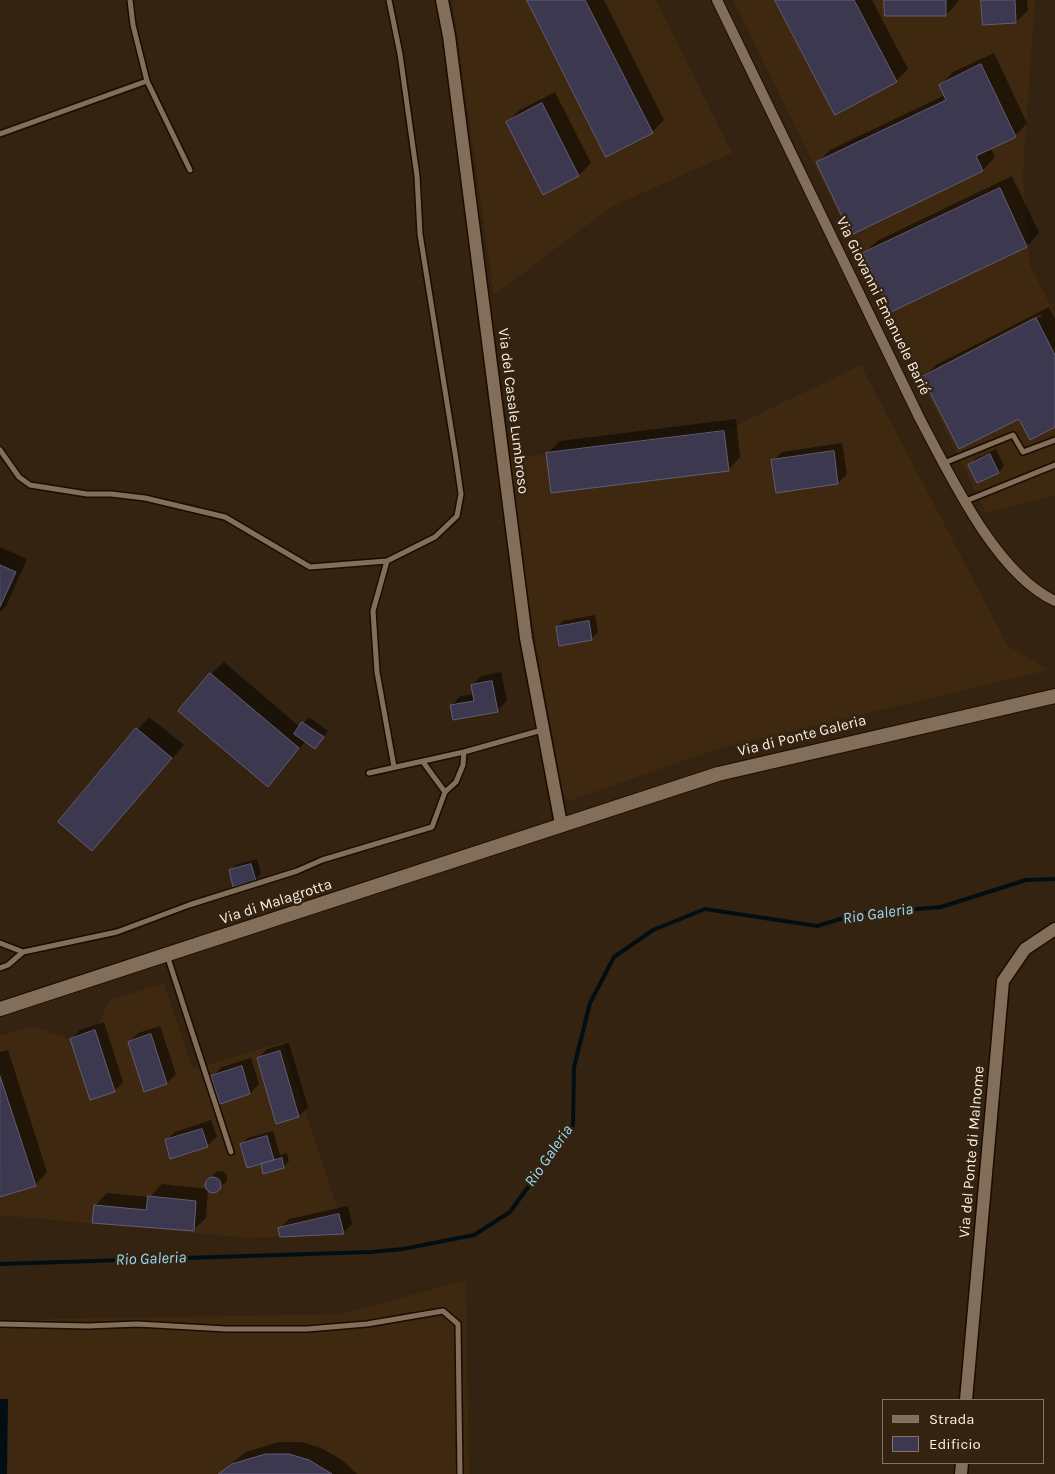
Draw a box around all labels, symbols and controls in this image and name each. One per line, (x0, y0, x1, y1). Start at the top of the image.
street label: Via Giovanni Emanuele Barié (832, 214, 934, 398)
street label: Via del Casale Lumbroso (494, 327, 532, 495)
street label: Via di Ponte Galeria (736, 711, 868, 761)
street label: Via di Malagrotta (218, 875, 334, 929)
water label: Rio Galeria (841, 900, 915, 928)
street label: Via del Ponte di Malnome (956, 1065, 988, 1239)
water label: Rio Galeria (521, 1121, 577, 1191)
water label: Rio Galeria (115, 1248, 187, 1270)
legend (882, 1399, 1045, 1464)
text: Strada (929, 1410, 975, 1428)
text: Edificio (929, 1435, 981, 1453)

